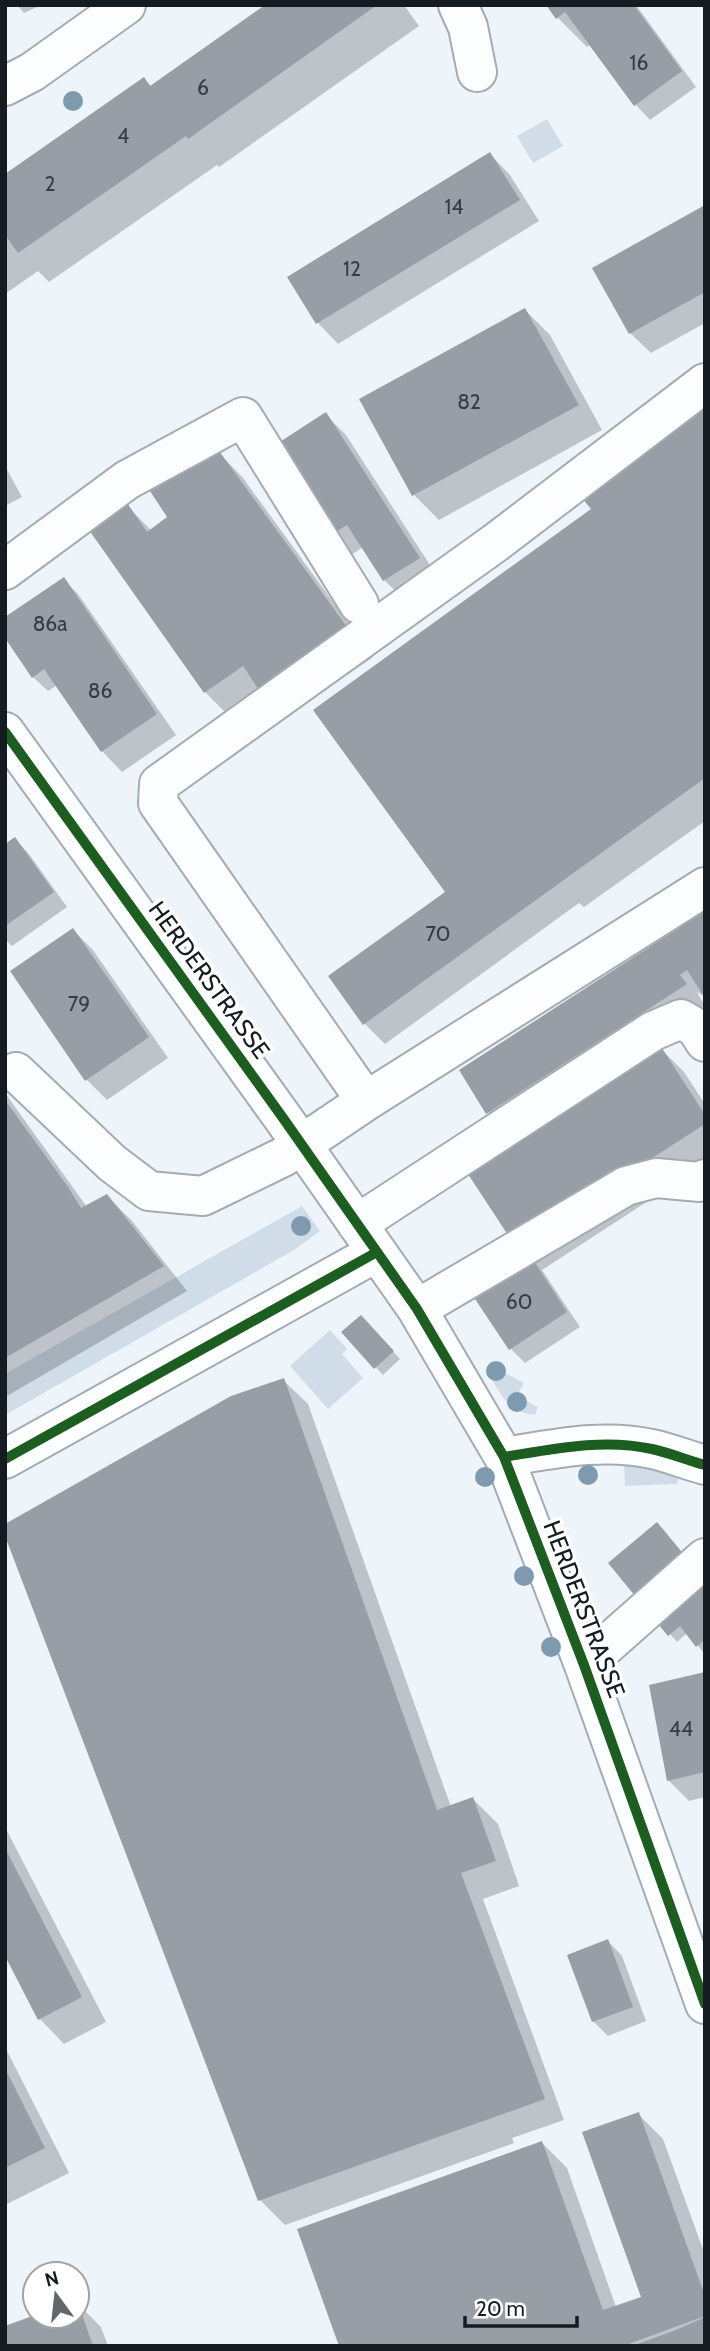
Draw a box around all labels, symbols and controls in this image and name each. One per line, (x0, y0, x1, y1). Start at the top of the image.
house number: 16 (630, 50, 648, 75)
house number: 6 (197, 75, 209, 100)
house number: 4 (117, 123, 129, 148)
house number: 2 (44, 171, 56, 196)
house number: 14 (445, 194, 463, 219)
house number: 12 (343, 256, 361, 281)
house number: 82 (457, 389, 481, 414)
house number: 86a (33, 611, 67, 636)
house number: 86 (88, 678, 112, 703)
street label: HERDERSTRASSE (143, 895, 276, 1064)
house number: 70 (425, 921, 451, 946)
house number: 79 (68, 991, 90, 1016)
house number: 60 (506, 1289, 532, 1314)
street label: HERDERSTRASSE (537, 1516, 632, 1701)
house number: 44 (669, 1716, 693, 1741)
north arrow (21, 2260, 91, 2330)
text: N (42, 2266, 61, 2292)
scale bar (465, 2284, 577, 2328)
text: 20 m (476, 2296, 525, 2321)

